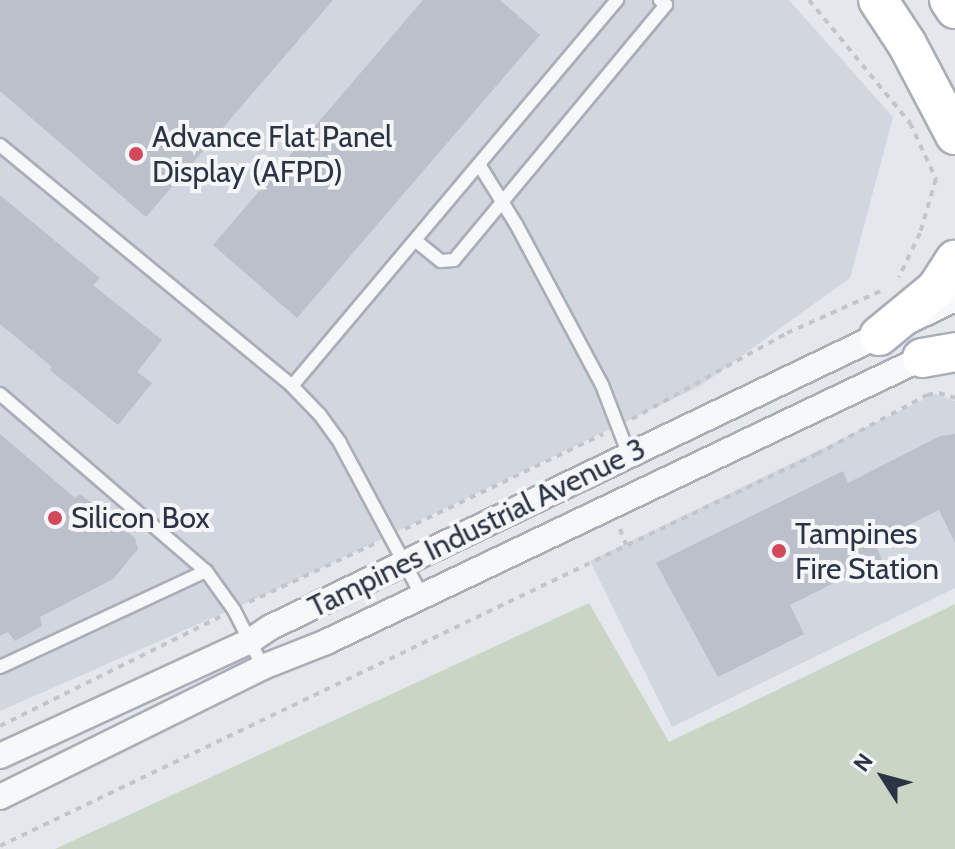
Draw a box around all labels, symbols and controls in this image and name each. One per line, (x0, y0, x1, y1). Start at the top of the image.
place label: Advance Flat Panel Display (AFPD) (152, 119, 392, 190)
marker: Advance Flat Panel Display (AFPD) (127, 145, 145, 163)
street label: Tampines Industrial Avenue 3 (303, 431, 651, 625)
place label: Silicon Box (71, 500, 210, 536)
marker: Silicon Box (46, 509, 64, 527)
place label: Tampines Fire Station (795, 516, 939, 586)
marker: Tampines Fire Station (770, 542, 788, 560)
north arrow (843, 737, 923, 817)
text: N (848, 748, 879, 777)

